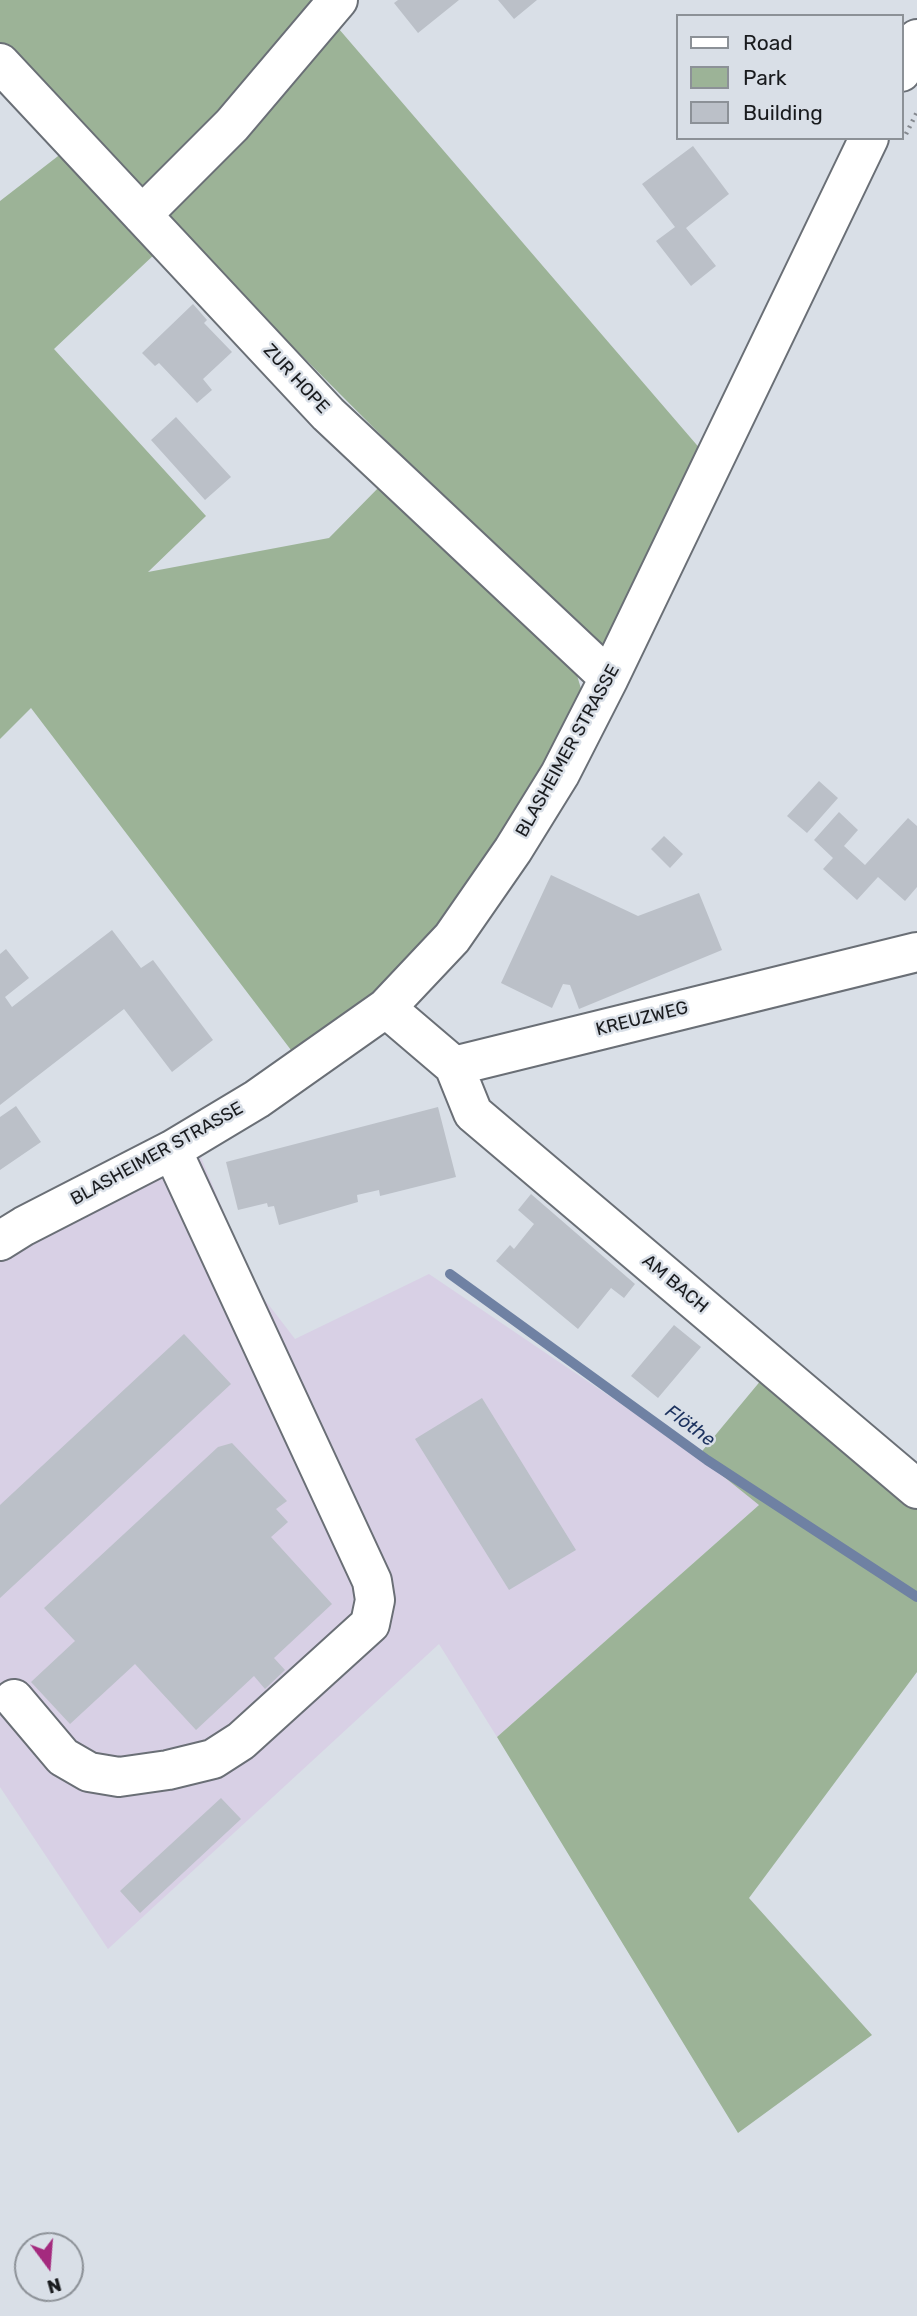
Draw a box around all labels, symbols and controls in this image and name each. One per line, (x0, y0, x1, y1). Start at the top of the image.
legend (676, 14, 903, 140)
text: Road (743, 30, 793, 55)
text: Park (743, 65, 787, 90)
text: Building (743, 100, 823, 125)
street label: ZUR HOPE (258, 340, 334, 418)
street label: BLASHEIMER STRASSE (512, 661, 624, 841)
street label: KREUZWEG (594, 997, 690, 1041)
street label: BLASHEIMER STRASSE (67, 1098, 247, 1210)
street label: AM BACH (638, 1250, 712, 1318)
water label: Flöthe (661, 1400, 719, 1452)
north arrow (14, 2232, 84, 2302)
text: N (45, 2273, 64, 2299)

